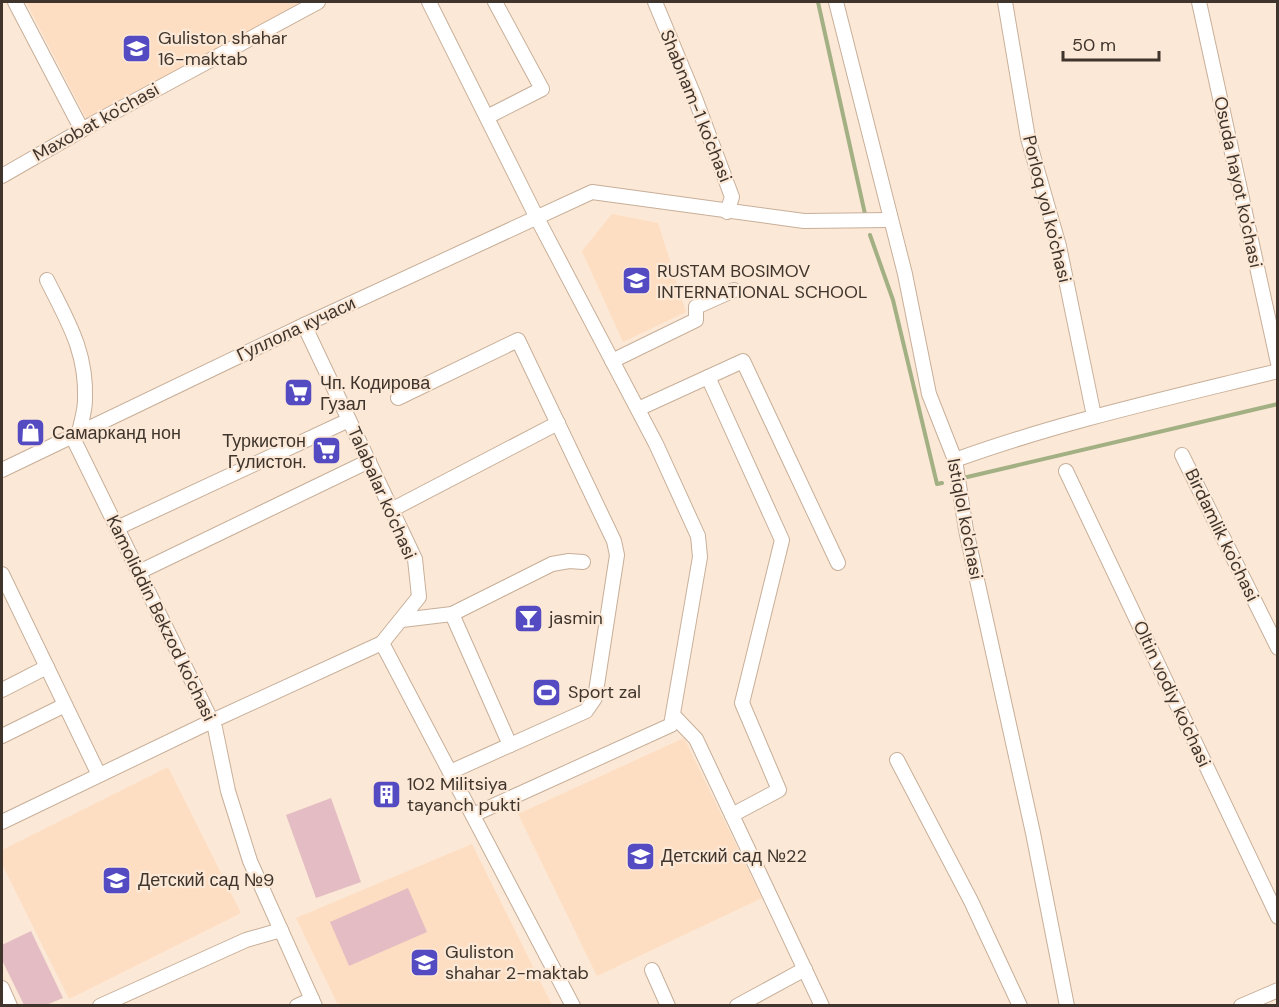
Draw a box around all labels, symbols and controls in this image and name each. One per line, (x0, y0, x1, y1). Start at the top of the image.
scale bar (1063, 24, 1159, 62)
place label: Guliston shahar 16-maktab (158, 26, 288, 71)
street label: Shabnam-1 ko'chasi (654, 26, 738, 186)
school or university icon: Guliston shahar 16-maktab (121, 32, 153, 64)
text: 50 m (1072, 33, 1116, 57)
street label: Maxobat ko'chasi (29, 77, 163, 167)
street label: Osuda hayot ko'chasi (1208, 94, 1268, 270)
street label: Porloq yol ko'chasi (1017, 133, 1077, 285)
place label: RUSTAM BOSIMOV INTERNATIONAL SCHOOL (657, 259, 867, 304)
school or university icon: RUSTAM BOSIMOV INTERNATIONAL SCHOOL (620, 265, 652, 297)
street label: Гуллола кучаси (233, 291, 359, 367)
place label: Чп. Кодирова Гузал (320, 371, 431, 416)
supermarket icon: Чп. Кодирова Гузал (283, 377, 315, 409)
shop icon: Самарканд нон (15, 417, 47, 449)
place label: Самарканд нон (52, 421, 181, 445)
street label: Talabalar ko'chasi (342, 423, 422, 563)
place label: Туркистон Гулистон. (222, 429, 306, 474)
supermarket icon: Туркистон Гулистон. (311, 435, 343, 467)
street label: Istiqlol ko'chasi (941, 456, 989, 582)
street label: Birdamlik ko'chasi (1179, 465, 1265, 605)
street label: Kamoliddin Bekzod ko'chasi (101, 511, 221, 725)
bar icon: jasmin (512, 602, 544, 634)
place label: jasmin (548, 606, 603, 630)
street label: Oltin vodiy ko'chasi (1128, 617, 1216, 771)
sports icon: Sport zal (531, 676, 563, 708)
place label: Sport zal (568, 680, 641, 704)
place label: 102 Militsiya tayanch pukti (407, 772, 521, 817)
building icon: 102 Militsiya tayanch pukti (370, 778, 402, 810)
school or university icon: Детский сад №22 (624, 840, 656, 872)
place label: Детский сад №22 (661, 844, 807, 868)
school or university icon: Детский сад №9 (101, 864, 133, 896)
place label: Детский сад №9 (138, 868, 274, 892)
place label: Guliston shahar 2-maktab (445, 940, 589, 985)
school or university icon: Guliston shahar 2-maktab (408, 946, 440, 978)

